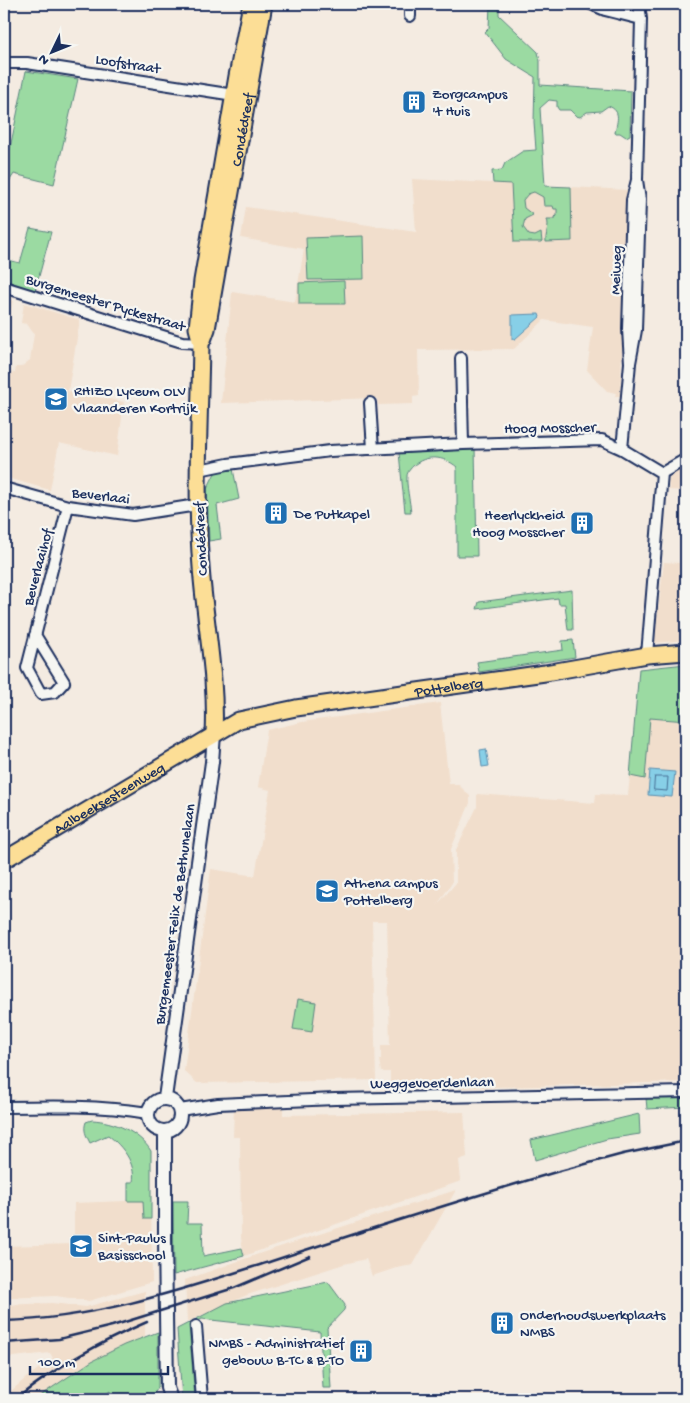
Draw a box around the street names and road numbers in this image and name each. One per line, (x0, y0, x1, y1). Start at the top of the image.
street label: Loofstraat (94, 51, 163, 79)
street label: Condédreef (229, 91, 259, 168)
street label: Meiweg (607, 245, 627, 295)
street label: Burgemeester Pyckestraat (23, 271, 189, 337)
street label: Hoog Mosscher (504, 419, 598, 439)
street label: Beverlaai (70, 484, 131, 509)
street label: Condédreef (191, 500, 213, 576)
street label: Beverlaaihof (20, 526, 58, 609)
street label: Pottelberg (413, 675, 484, 702)
street label: Aalbeeksesteenweg (51, 759, 169, 839)
street label: Burgemeester Felix de Bethunelaan (151, 803, 200, 1027)
street label: Weggevoerdenlaan (370, 1074, 494, 1094)

